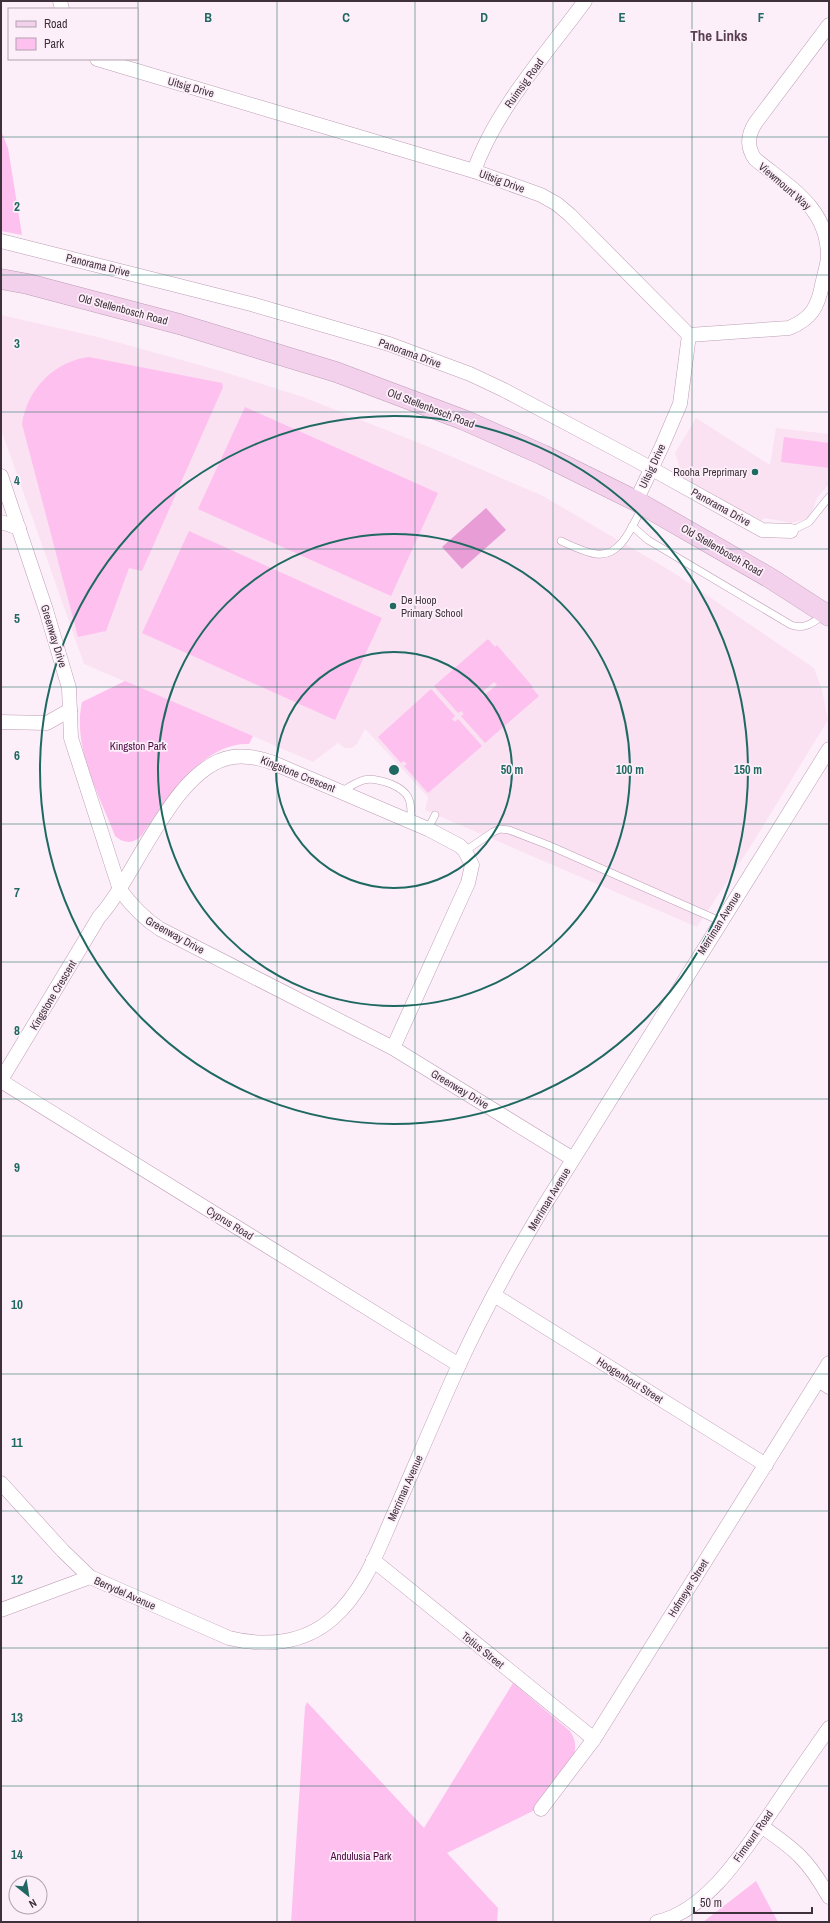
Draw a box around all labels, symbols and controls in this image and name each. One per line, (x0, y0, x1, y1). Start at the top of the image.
legend (8, 8, 138, 60)
text: B (204, 9, 212, 26)
text: C (342, 9, 350, 26)
text: D (480, 9, 488, 26)
text: E (618, 9, 626, 26)
text: F (758, 9, 765, 26)
text: Road (44, 16, 68, 32)
district label: The Links (690, 25, 748, 46)
text: Park (44, 36, 64, 52)
street label: Ruimsig Road (501, 56, 547, 110)
street label: Uitsig Drive (166, 74, 216, 100)
street label: Viewmount Way (756, 159, 815, 213)
street label: Uitsig Drive (477, 166, 527, 196)
text: 2 (14, 198, 20, 215)
street label: Panorama Drive (64, 250, 132, 280)
street label: Old Stellenbosch Road (77, 290, 169, 328)
text: 3 (14, 335, 20, 352)
street label: Panorama Drive (377, 335, 443, 371)
street label: Old Stellenbosch Road (385, 385, 477, 431)
street label: Uitsig Drive (636, 441, 668, 491)
place label: Rooha Preprimary (673, 465, 747, 479)
marker: Rooha Preprimary (750, 467, 760, 477)
text: 4 (14, 472, 20, 489)
street label: Panorama Drive (689, 485, 753, 529)
street label: Old Stellenbosch Road (679, 521, 765, 579)
place label: De Hoop Primary School (401, 593, 463, 620)
marker: De Hoop Primary School (388, 601, 398, 611)
street label: Greenway Drive (38, 603, 70, 669)
text: 5 (14, 610, 20, 627)
park label: Kingston Park (110, 739, 167, 753)
text: 6 (14, 747, 20, 764)
street label: Kingstone Crescent (259, 753, 338, 796)
text: 50 m (501, 762, 523, 778)
text: 100 m (616, 762, 644, 778)
text: 150 m (734, 762, 762, 778)
centre of rings (387, 763, 401, 777)
text: 7 (14, 884, 20, 901)
street label: Merriman Avenue (694, 889, 744, 957)
street label: Greenway Drive (143, 913, 207, 957)
street label: Kingstone Crescent (27, 957, 80, 1033)
text: 8 (14, 1022, 20, 1039)
street label: Greenway Drive (428, 1066, 492, 1112)
text: 9 (14, 1159, 20, 1176)
street label: Merriman Avenue (525, 1165, 573, 1233)
street label: Cyprus Road (204, 1203, 256, 1243)
text: 10 (11, 1296, 23, 1313)
street label: Hoogenhout Street (594, 1354, 666, 1406)
text: 11 (11, 1434, 23, 1451)
street label: Merriman Avenue (384, 1453, 426, 1523)
street label: Hofmeyer Street (665, 1556, 712, 1620)
text: 12 (11, 1571, 23, 1588)
street label: Berrydel Avenue (92, 1573, 158, 1613)
street label: Totius Street (459, 1629, 507, 1672)
text: 13 (11, 1709, 23, 1726)
street label: Firmount Road (730, 1807, 776, 1865)
text: 14 (11, 1846, 23, 1863)
park label: Andulusia Park (329, 1849, 392, 1863)
north arrow (8, 1875, 48, 1915)
scale bar (694, 1889, 812, 1915)
text: 50 m (700, 1895, 722, 1911)
text: N (27, 1896, 39, 1911)

